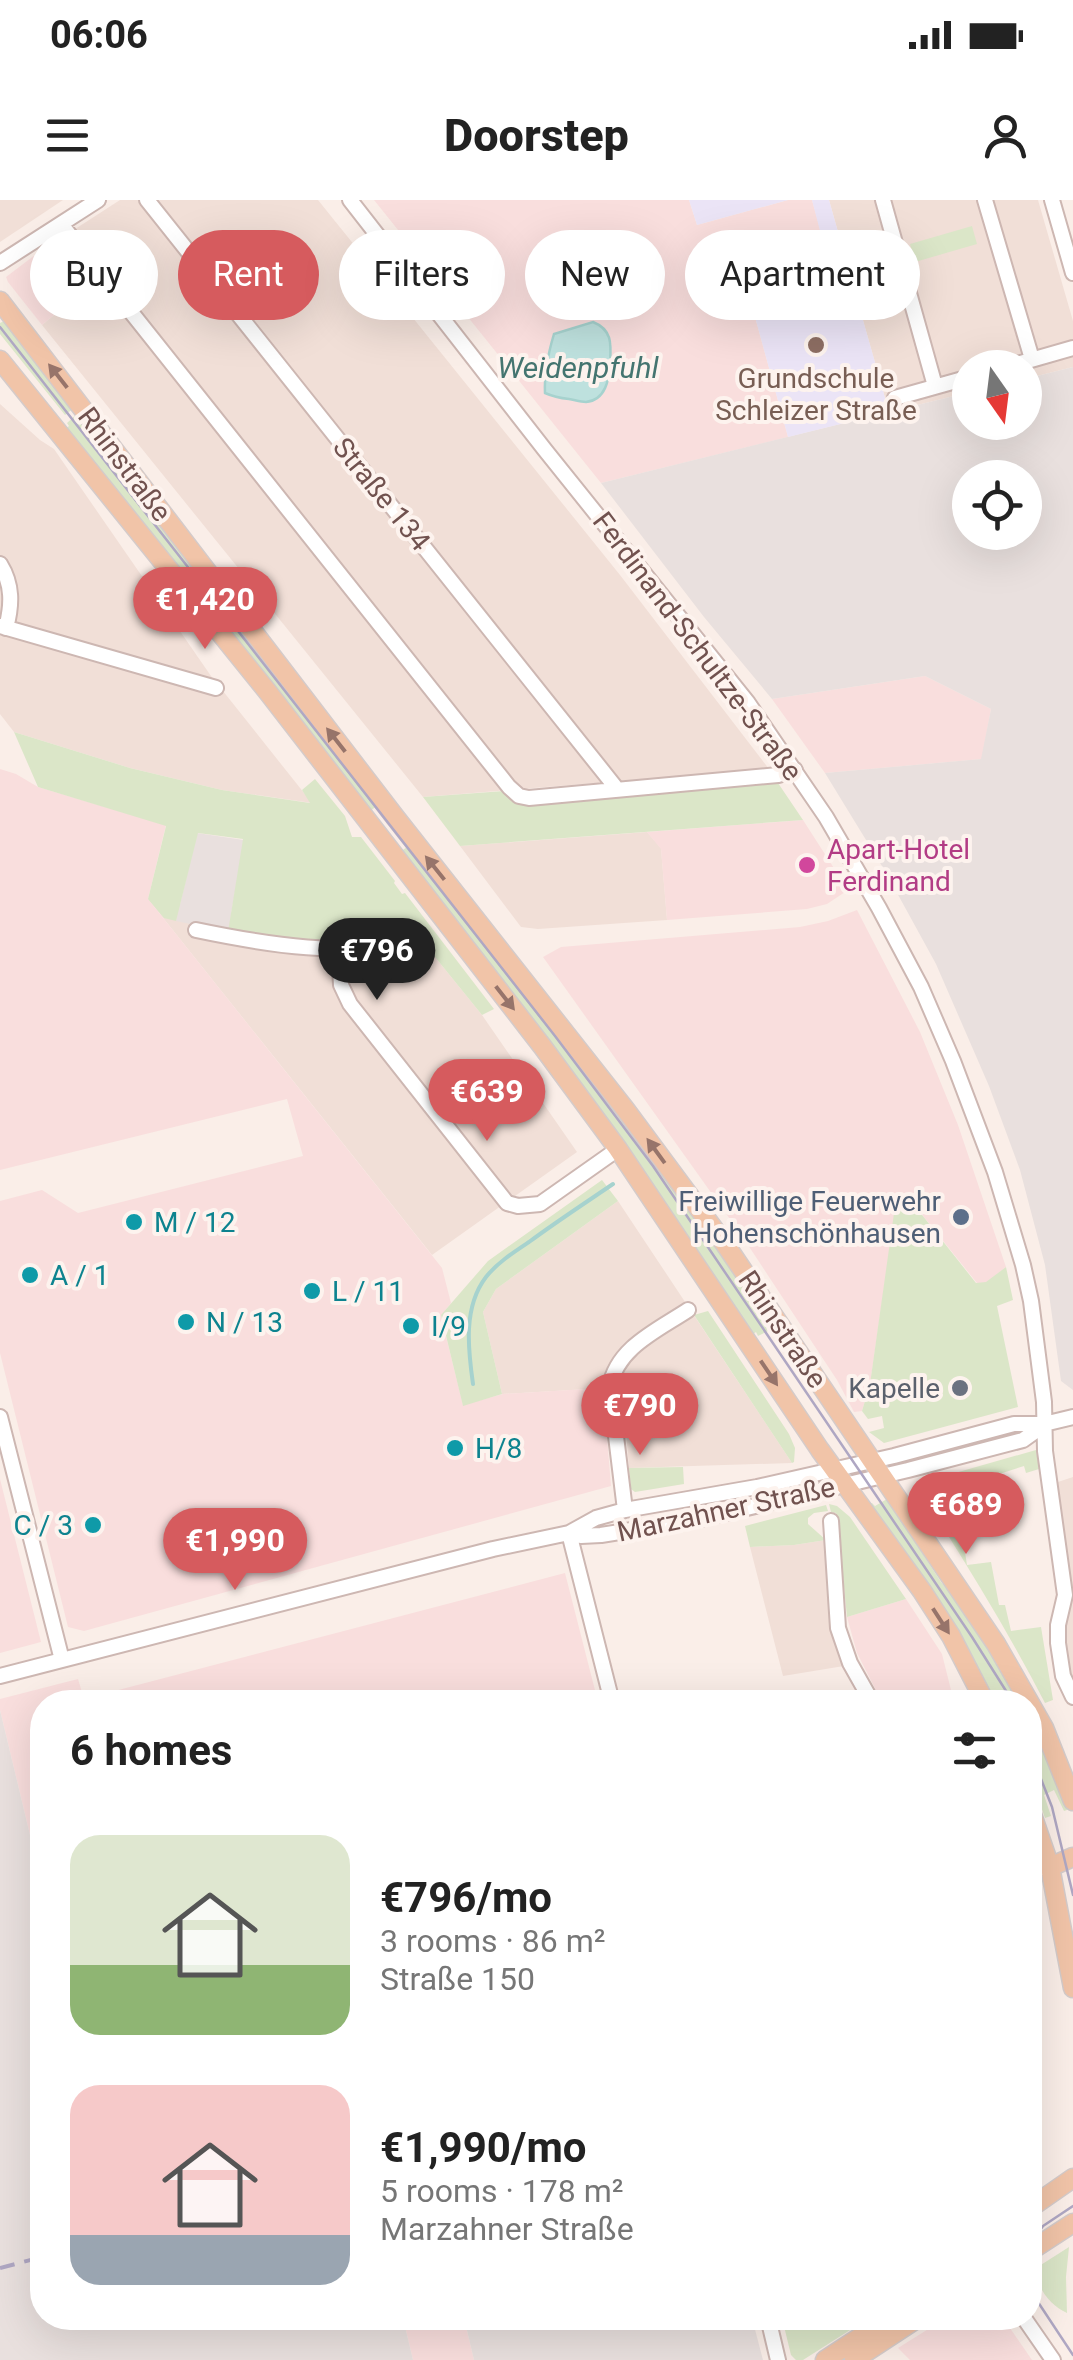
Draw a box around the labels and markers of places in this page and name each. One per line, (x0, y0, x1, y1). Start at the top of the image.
marker: Grundschule Schleizer Straße (805, 334, 827, 356)
place label: Grundschule Schleizer Straße (715, 362, 917, 427)
pin: €1,420 (124, 567, 286, 652)
place label: Apart-Hotel Ferdinand (827, 833, 970, 898)
marker: Apart-Hotel Ferdinand (796, 854, 818, 876)
pin: €796 (318, 918, 436, 1003)
pin: €639 (428, 1059, 546, 1144)
place label: Freiwillige Feuerwehr Hohenschönhausen (678, 1185, 942, 1250)
place label: M / 12 (154, 1206, 235, 1239)
marker: Freiwillige Feuerwehr Hohenschönhausen (950, 1206, 972, 1228)
marker: M / 12 (123, 1211, 145, 1233)
place label: A / 1 (50, 1259, 109, 1292)
marker: A / 1 (19, 1264, 41, 1286)
place label: L / 11 (332, 1275, 404, 1308)
marker: L / 11 (301, 1280, 323, 1302)
place label: N / 13 (206, 1306, 283, 1339)
place label: I/9 (431, 1310, 466, 1343)
marker: N / 13 (175, 1311, 197, 1333)
marker: I/9 (400, 1315, 422, 1337)
place label: Kapelle (848, 1372, 940, 1405)
pin: €790 (581, 1373, 699, 1458)
marker: Kapelle (949, 1377, 971, 1399)
place label: H/8 (475, 1432, 522, 1465)
marker: H/8 (444, 1437, 466, 1459)
pin: €689 (907, 1472, 1025, 1557)
pin: €1,990 (154, 1508, 316, 1593)
place label: C / 3 (14, 1509, 73, 1542)
marker: C / 3 (82, 1514, 104, 1536)

